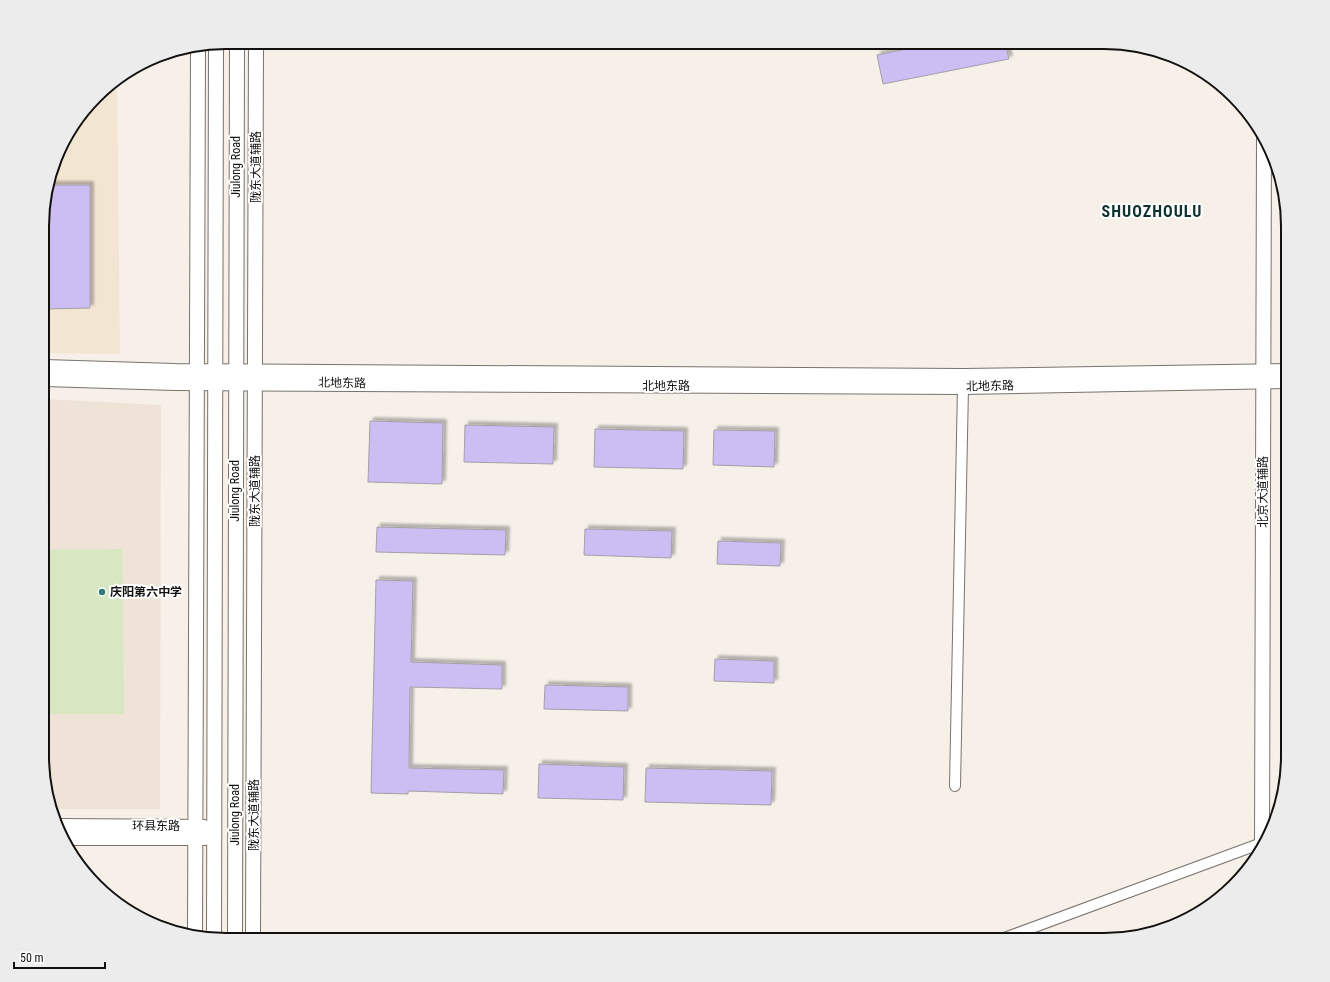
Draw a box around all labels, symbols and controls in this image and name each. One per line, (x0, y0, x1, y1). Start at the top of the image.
street label: 陇东大道辅路 (249, 131, 263, 203)
street label: Jiulong Road (229, 136, 243, 198)
district label: SHUOZHOULU (1102, 202, 1202, 221)
street label: 北地东路 (318, 376, 366, 390)
street label: 北地东路 (642, 379, 690, 393)
street label: 北地东路 (966, 379, 1014, 393)
street label: 陇东大道辅路 (248, 455, 262, 527)
street label: 北京大道辅路 (1256, 456, 1270, 528)
street label: Jiulong Road (228, 460, 242, 522)
place label: 庆阳第六中学 (110, 585, 182, 599)
marker: 庆阳第六中学 (97, 587, 107, 597)
street label: 陇东大道辅路 (247, 779, 261, 851)
street label: Jiulong Road (228, 784, 242, 846)
street label: 环县东路 (132, 819, 180, 833)
scale bar (14, 944, 105, 970)
text: 50 m (20, 951, 44, 965)

